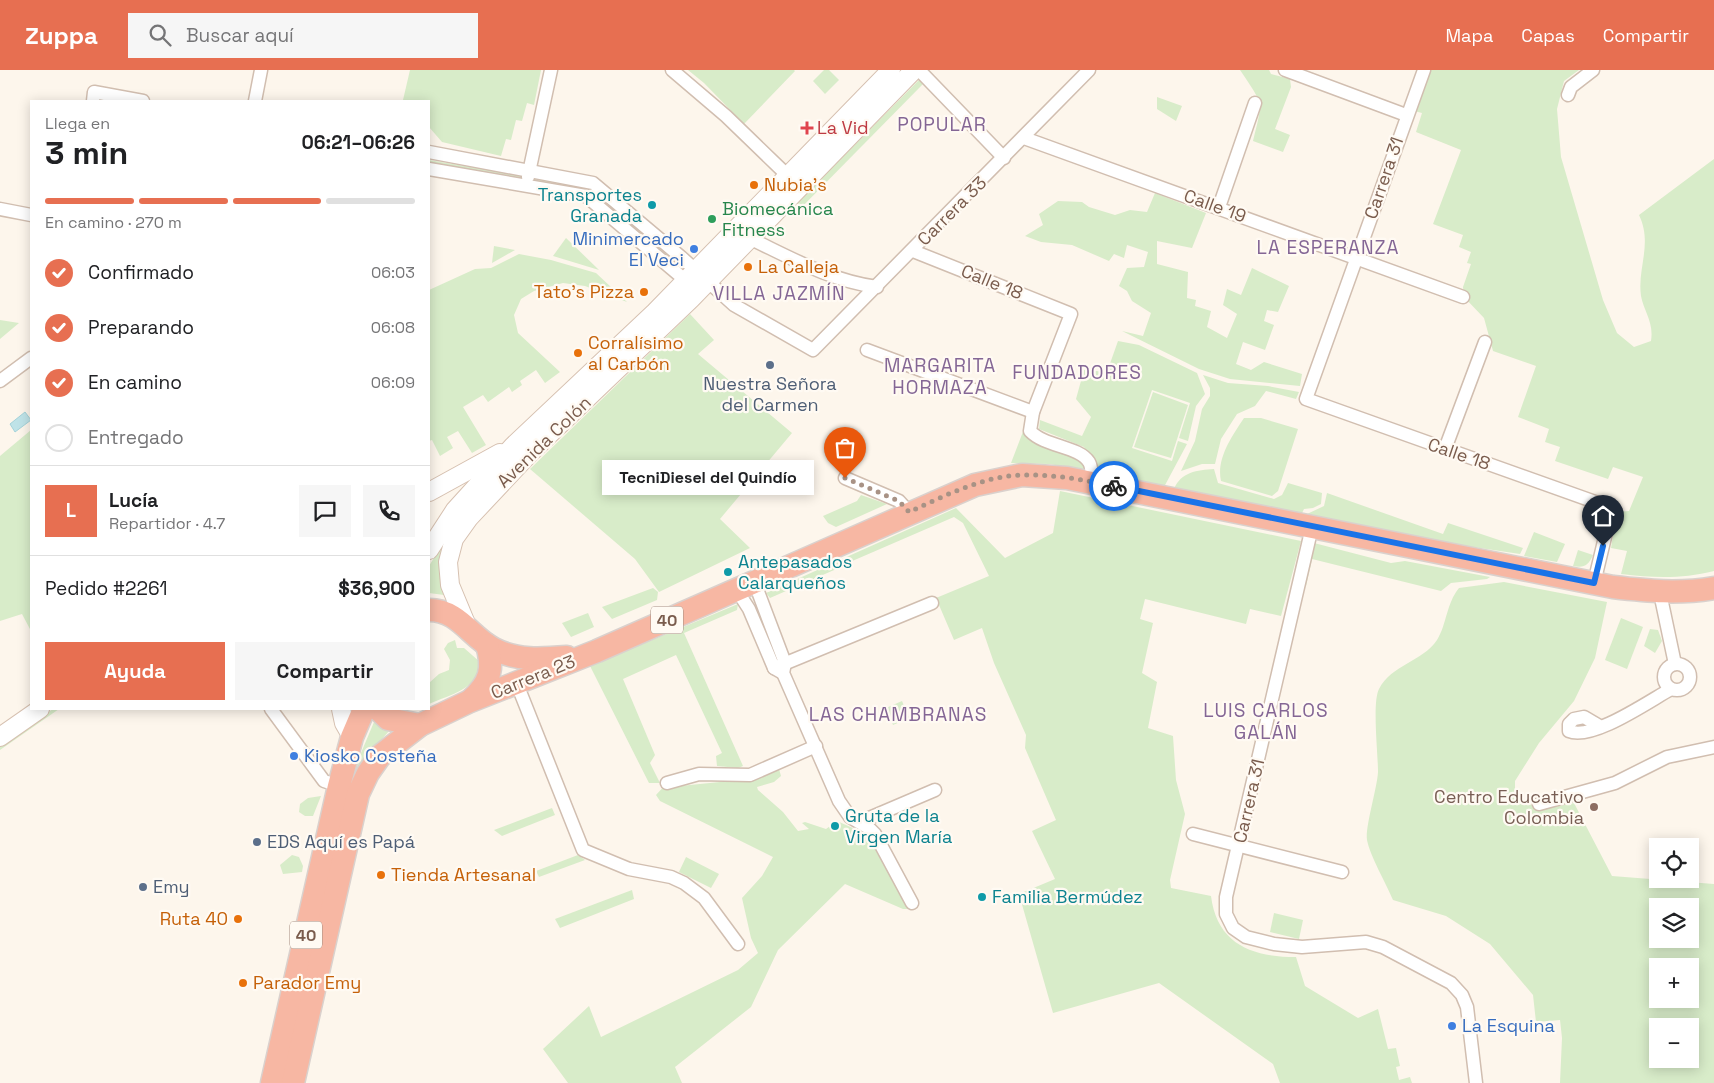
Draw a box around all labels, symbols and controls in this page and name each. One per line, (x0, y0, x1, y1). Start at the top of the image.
search box (128, 13, 478, 58)
text: Zuppa (25, 20, 98, 51)
icon: search (146, 21, 174, 49)
text: Buscar aquí (186, 23, 294, 48)
text: Mapa (1445, 24, 1493, 47)
text: Capas (1521, 24, 1575, 47)
text: Compartir (1603, 24, 1689, 47)
district label: POPULAR (897, 112, 987, 137)
text: Llega en (45, 113, 110, 134)
place label: La Vid (817, 116, 869, 139)
marker: La Vid (801, 122, 813, 134)
text: 06:21–06:26 (302, 130, 415, 155)
text: 3 min (45, 133, 128, 173)
street label: Carrera 31 (1359, 134, 1408, 222)
street label: Carrera 33 (912, 171, 991, 250)
place label: Nubia's (764, 173, 827, 196)
marker: Nubia's (748, 179, 760, 191)
place label: Transportes Granada (538, 183, 642, 227)
street label: Calle 19 (1181, 184, 1249, 227)
place label: Biomecánica Fitness (722, 197, 833, 241)
marker: Transportes Granada (646, 199, 658, 211)
text: En camino · 270 m (45, 212, 182, 233)
marker: Biomecánica Fitness (706, 213, 718, 225)
place label: Minimercado El Veci (572, 227, 684, 271)
district label: LA ESPERANZA (1257, 235, 1399, 260)
marker: Minimercado El Veci (688, 243, 700, 255)
place label: La Calleja (758, 255, 839, 278)
icon: check (45, 259, 73, 287)
street label: Calle 18 (958, 259, 1027, 304)
text: Confirmado (88, 260, 194, 285)
marker: La Calleja (742, 261, 754, 273)
text: 06:03 (371, 262, 415, 283)
place label: Tato's Pizza (534, 280, 634, 303)
district label: VILLA JAZMÍN (712, 281, 846, 306)
marker: Tato's Pizza (638, 286, 650, 298)
icon: check (45, 314, 73, 342)
text: Preparando (88, 315, 194, 340)
text: 06:08 (371, 317, 415, 338)
place label: Corralísimo al Carbón (588, 331, 684, 375)
marker: Corralísimo al Carbón (572, 347, 584, 359)
district label: MARGARITA HORMAZA (884, 353, 996, 400)
marker: Nuestra Señora del Carmen (764, 359, 776, 371)
district label: FUNDADORES (1012, 360, 1142, 385)
icon: check (45, 369, 73, 397)
text: En camino (88, 370, 182, 395)
text: 06:09 (371, 372, 415, 393)
place label: Nuestra Señora del Carmen (703, 372, 837, 416)
street label: Avenida Colón (492, 391, 596, 492)
text: Entregado (88, 425, 184, 450)
pin (824, 427, 866, 478)
street label: Calle 18 (1425, 432, 1494, 475)
icon: bag (831, 434, 859, 462)
callout: TecniDiesel del Quindío (602, 460, 815, 496)
courier (1089, 461, 1139, 511)
text: TecniDiesel del Quindío (619, 467, 797, 488)
icon: bike (1100, 472, 1128, 500)
button: chat (299, 485, 351, 537)
button: phone (363, 485, 415, 537)
text: Lucía (109, 488, 158, 513)
pin (1582, 495, 1624, 546)
text: L (66, 498, 76, 523)
icon: home (1589, 502, 1617, 530)
text: Repartidor · 4.7 (109, 513, 225, 534)
place label: Antepasados Calarqueños (738, 550, 852, 594)
marker: Antepasados Calarqueños (722, 566, 734, 578)
text: Pedido #2261 (45, 576, 168, 601)
text: $36,900 (338, 576, 415, 601)
road number: 40 (651, 606, 683, 634)
button: Ayuda (45, 642, 225, 700)
button: Compartir (235, 642, 415, 700)
street label: Carrera 23 (487, 649, 578, 704)
district label: LUIS CARLOS GALÁN (1203, 698, 1329, 745)
district label: LAS CHAMBRANAS (809, 702, 987, 727)
place label: Kiosko Costeña (304, 744, 437, 767)
marker: Kiosko Costeña (288, 750, 300, 762)
street label: Carrera 31 (1228, 757, 1269, 845)
place label: Centro Educativo Colombia (1434, 785, 1584, 829)
marker: Centro Educativo Colombia (1588, 801, 1600, 813)
place label: Gruta de la Virgen María (845, 804, 952, 848)
marker: Gruta de la Virgen María (829, 820, 841, 832)
place label: EDS Aquí es Papá (267, 830, 415, 853)
marker: EDS Aquí es Papá (251, 836, 263, 848)
map controls (1649, 838, 1699, 1068)
button: locate (1649, 838, 1699, 888)
place label: Tienda Artesanal (391, 863, 536, 886)
marker: Tienda Artesanal (375, 869, 387, 881)
place label: Emy (153, 875, 190, 898)
marker: Emy (137, 881, 149, 893)
place label: Familia Bermúdez (992, 885, 1143, 908)
marker: Familia Bermúdez (976, 891, 988, 903)
button: layers (1649, 898, 1699, 948)
place label: Ruta 40 (160, 907, 228, 930)
marker: Ruta 40 (232, 913, 244, 925)
road number: 40 (290, 922, 322, 948)
button: + (1649, 958, 1699, 1008)
place label: Parador Emy (253, 971, 361, 994)
marker: Parador Emy (237, 977, 249, 989)
place label: La Esquina (1462, 1014, 1555, 1037)
button: − (1649, 1018, 1699, 1068)
marker: La Esquina (1446, 1020, 1458, 1032)

